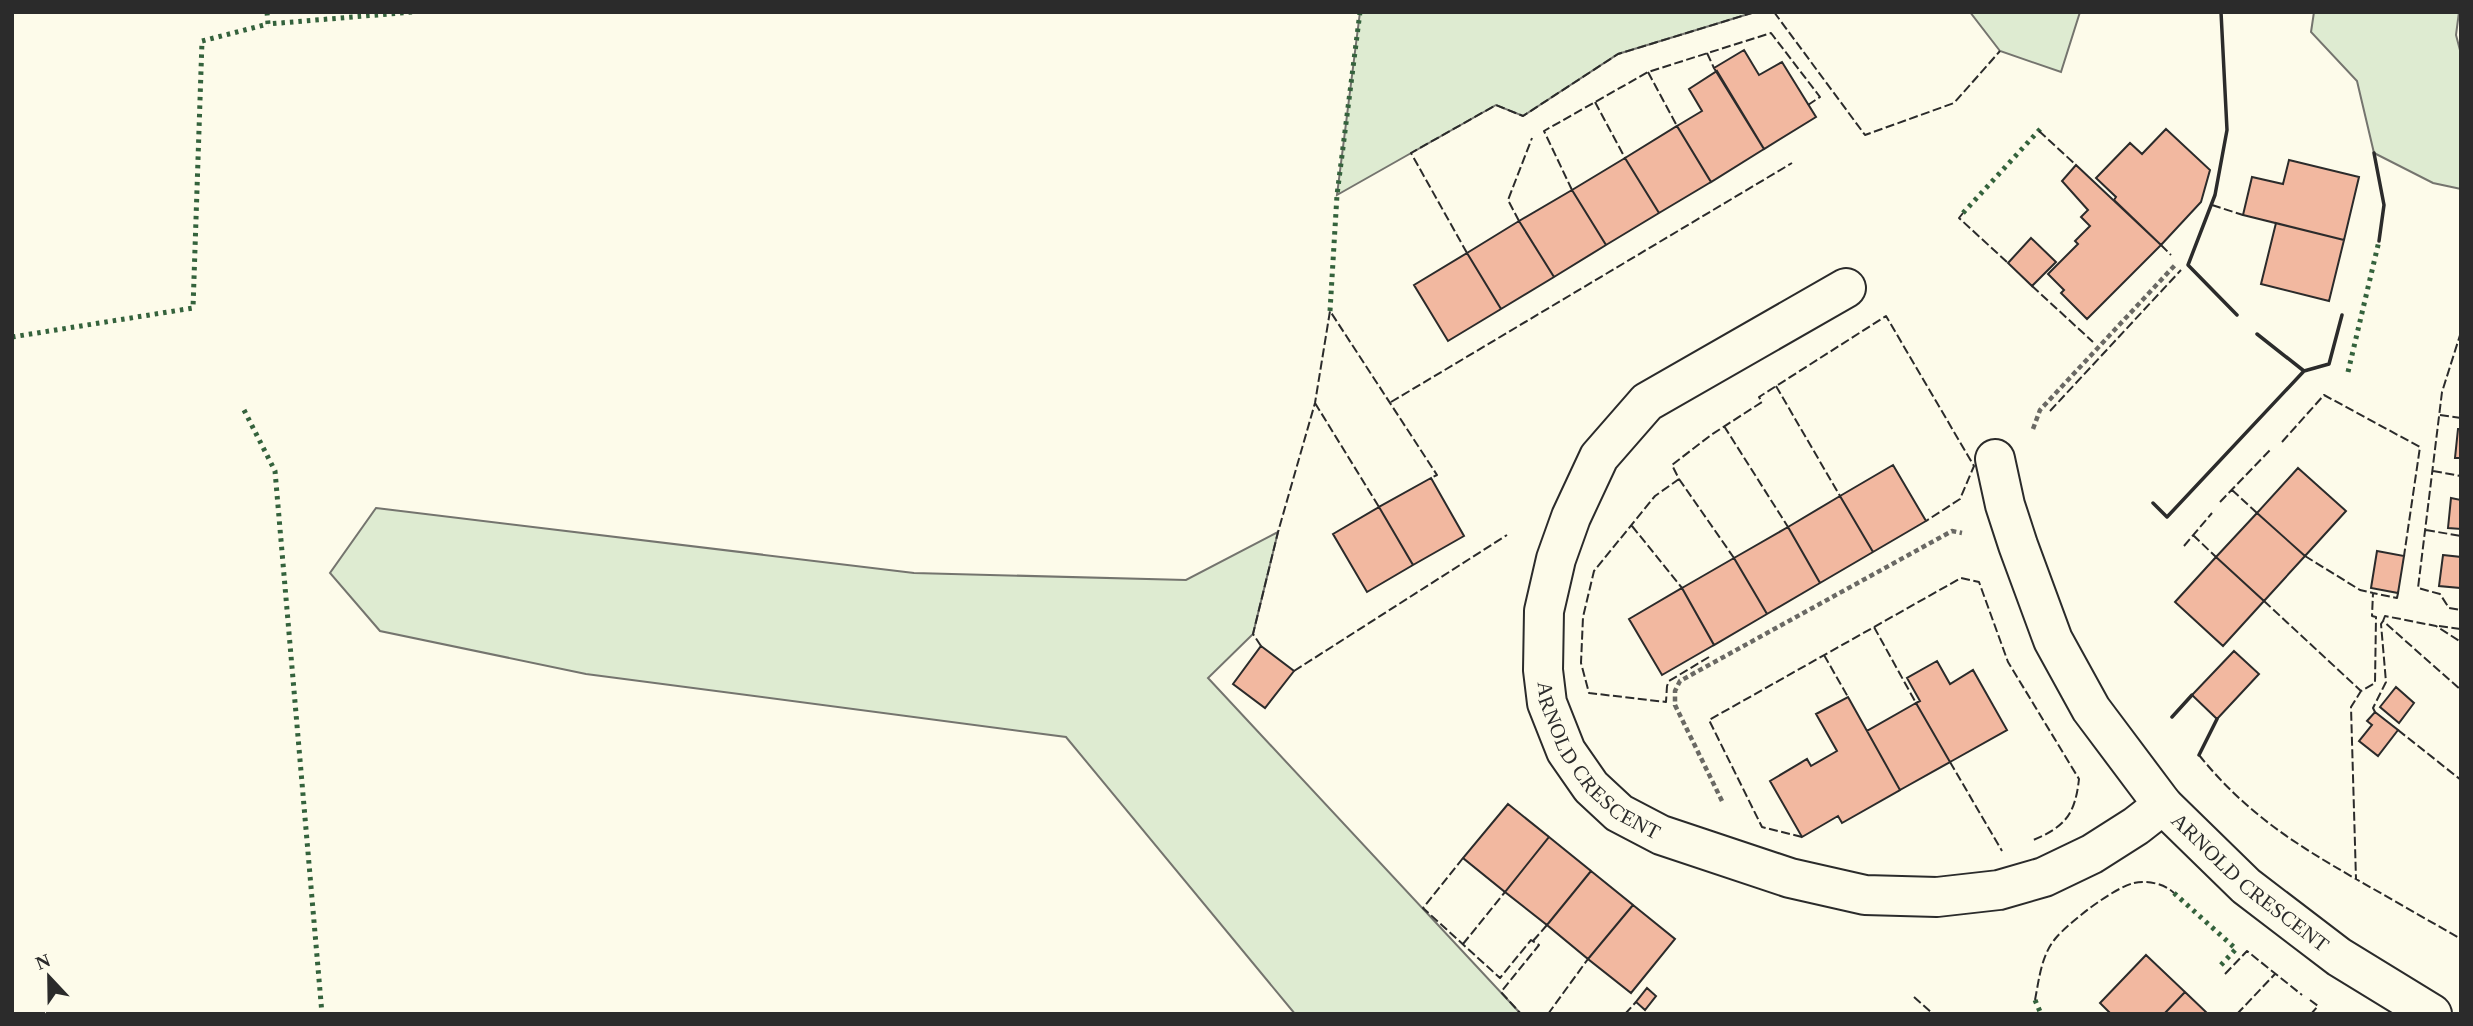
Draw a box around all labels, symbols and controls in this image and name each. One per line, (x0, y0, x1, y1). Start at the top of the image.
street label: ARNOLD CRESCENT (1532, 680, 1664, 844)
street label: ARNOLD CRESCENT (2167, 808, 2334, 957)
north arrow (14, 942, 84, 1012)
text: N (33, 949, 53, 974)

